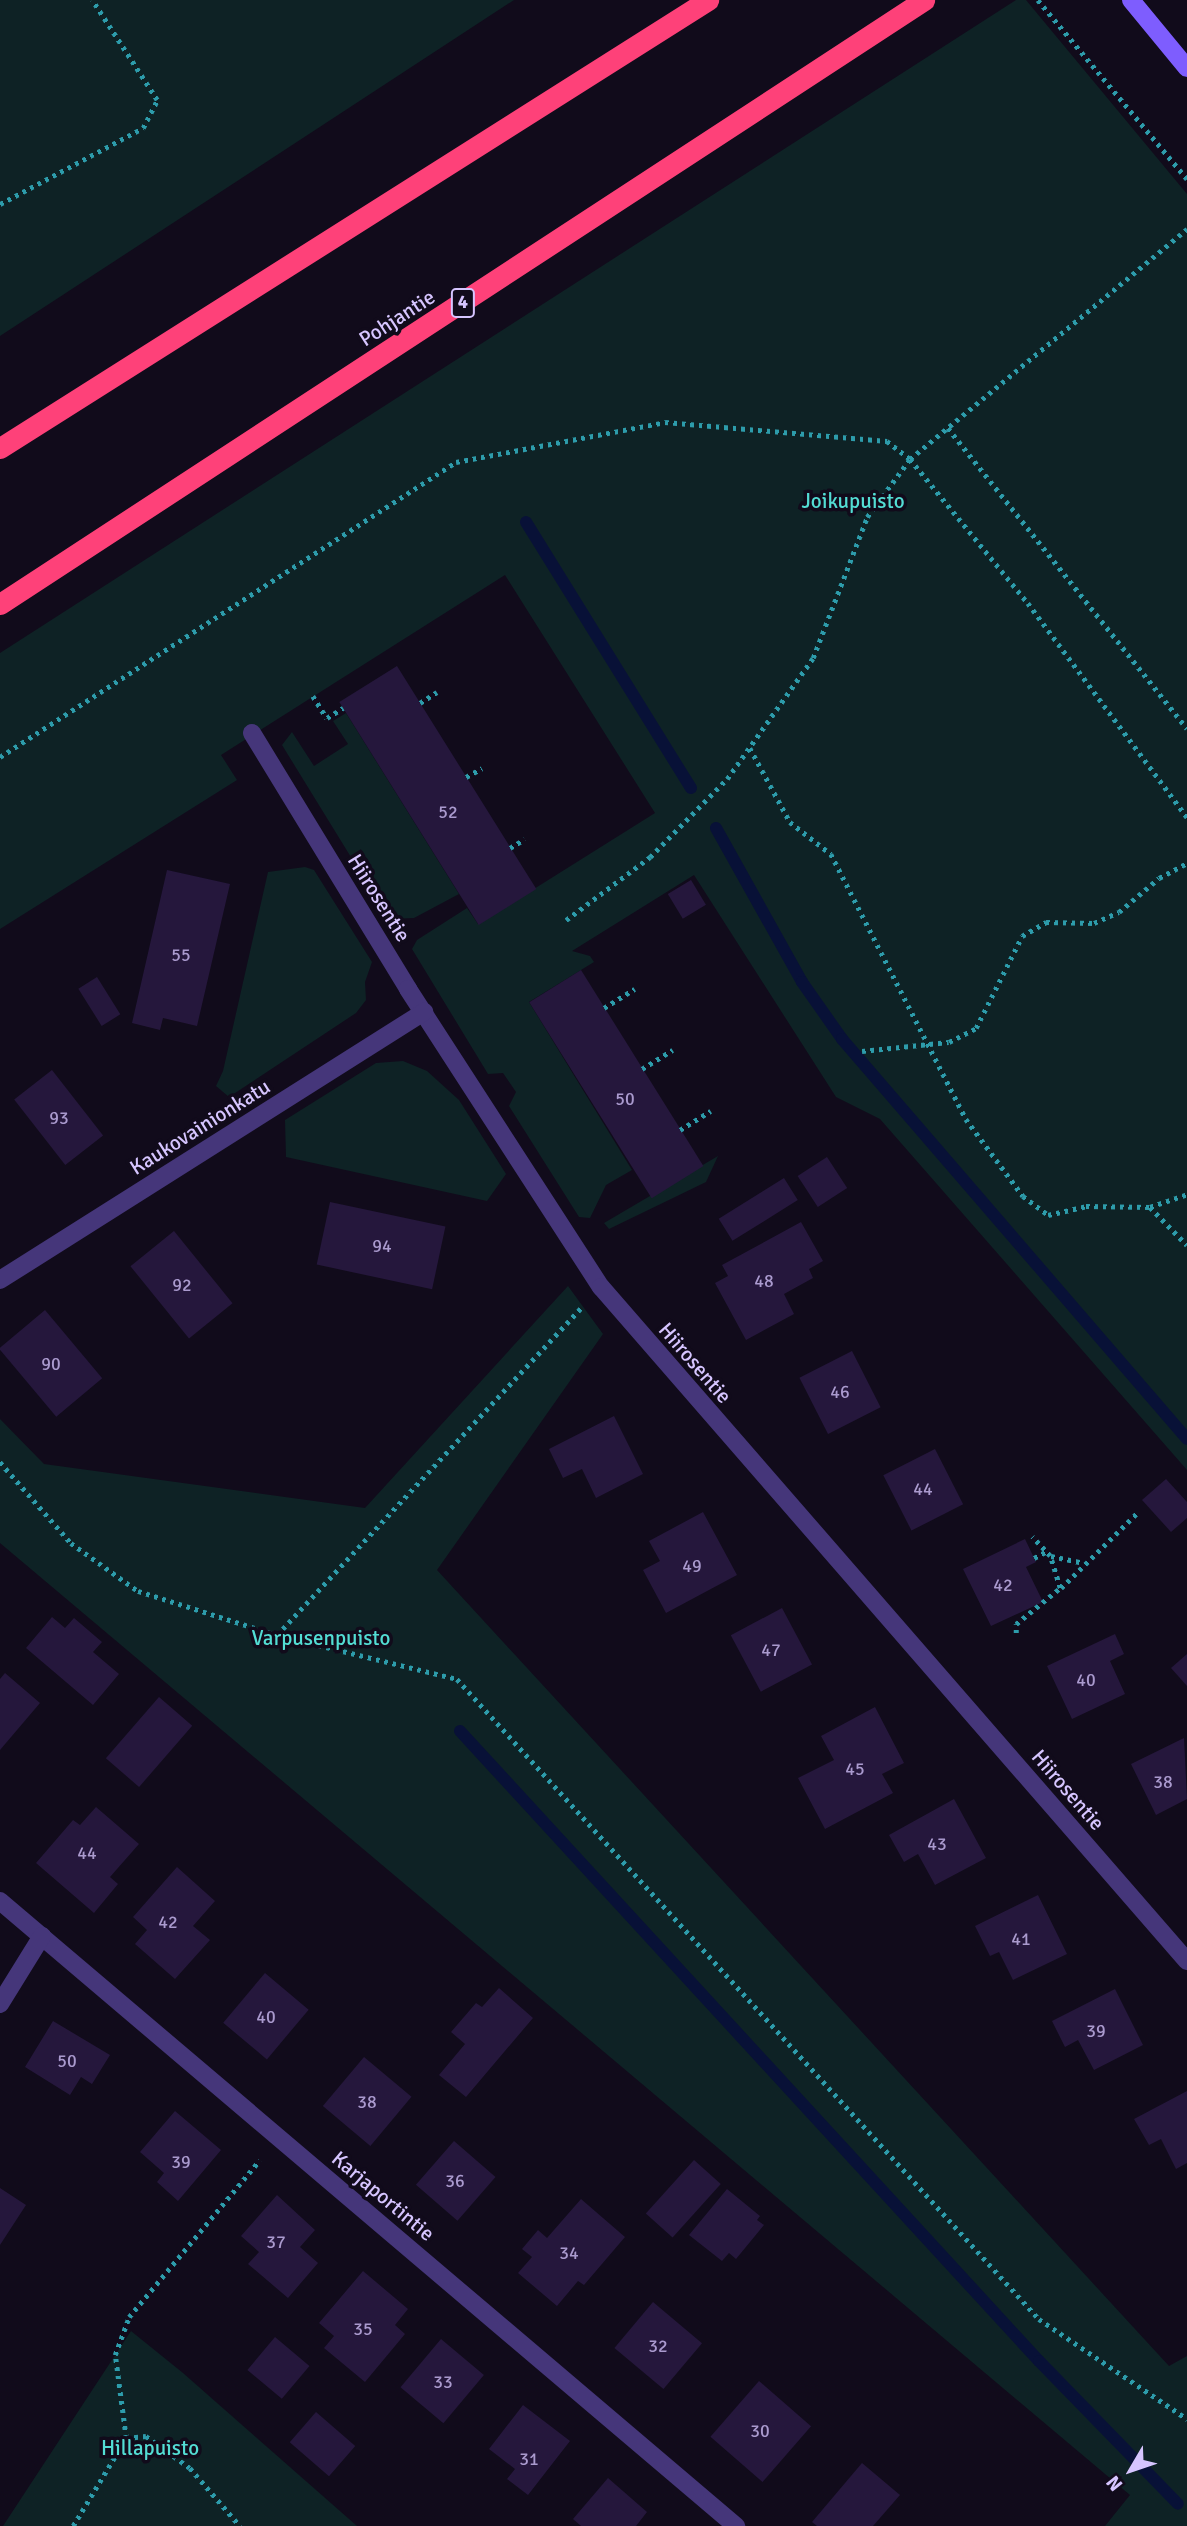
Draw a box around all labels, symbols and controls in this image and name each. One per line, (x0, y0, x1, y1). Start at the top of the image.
street label: Pohjantie (354, 284, 440, 352)
road number: 4 (451, 288, 475, 318)
park label: Joikupuisto (801, 488, 905, 514)
house number: 52 (438, 801, 458, 823)
street label: Hiirosentie (342, 849, 416, 947)
house number: 55 (171, 944, 191, 966)
street label: Kaukovainionkatu (125, 1074, 275, 1180)
house number: 50 (615, 1088, 635, 1110)
house number: 93 (49, 1107, 69, 1129)
house number: 94 (372, 1235, 392, 1257)
house number: 48 (754, 1270, 774, 1292)
house number: 92 (172, 1274, 192, 1296)
street label: Hiirosentie (653, 1318, 737, 1408)
house number: 90 (41, 1353, 61, 1375)
house number: 46 (830, 1381, 850, 1403)
house number: 44 (913, 1478, 933, 1500)
house number: 49 (682, 1555, 702, 1577)
house number: 42 (993, 1574, 1013, 1596)
park label: Varpusenpuisto (252, 1625, 390, 1651)
house number: 47 (761, 1639, 781, 1661)
house number: 40 (1076, 1669, 1096, 1691)
street label: Hiirosentie (1026, 1745, 1110, 1835)
house number: 45 (845, 1758, 865, 1780)
house number: 38 (1153, 1771, 1173, 1793)
house number: 43 (927, 1833, 947, 1855)
house number: 44 (77, 1842, 97, 1864)
house number: 42 (158, 1911, 178, 1933)
house number: 41 (1011, 1928, 1031, 1950)
house number: 40 (256, 2006, 276, 2028)
house number: 39 (1086, 2020, 1106, 2042)
house number: 50 (57, 2050, 77, 2072)
house number: 38 (357, 2091, 377, 2113)
street label: Karjaportintie (327, 2146, 439, 2246)
house number: 39 (171, 2151, 191, 2173)
house number: 36 (445, 2170, 465, 2192)
house number: 37 (266, 2231, 286, 2253)
house number: 34 (559, 2242, 579, 2264)
house number: 35 (353, 2318, 373, 2340)
house number: 32 (648, 2335, 668, 2357)
house number: 33 (433, 2371, 453, 2393)
house number: 30 (750, 2420, 770, 2442)
park label: Hillapuisto (101, 2435, 199, 2461)
north arrow (1096, 2435, 1166, 2505)
house number: 31 (519, 2448, 539, 2470)
text: N (1101, 2471, 1128, 2496)

